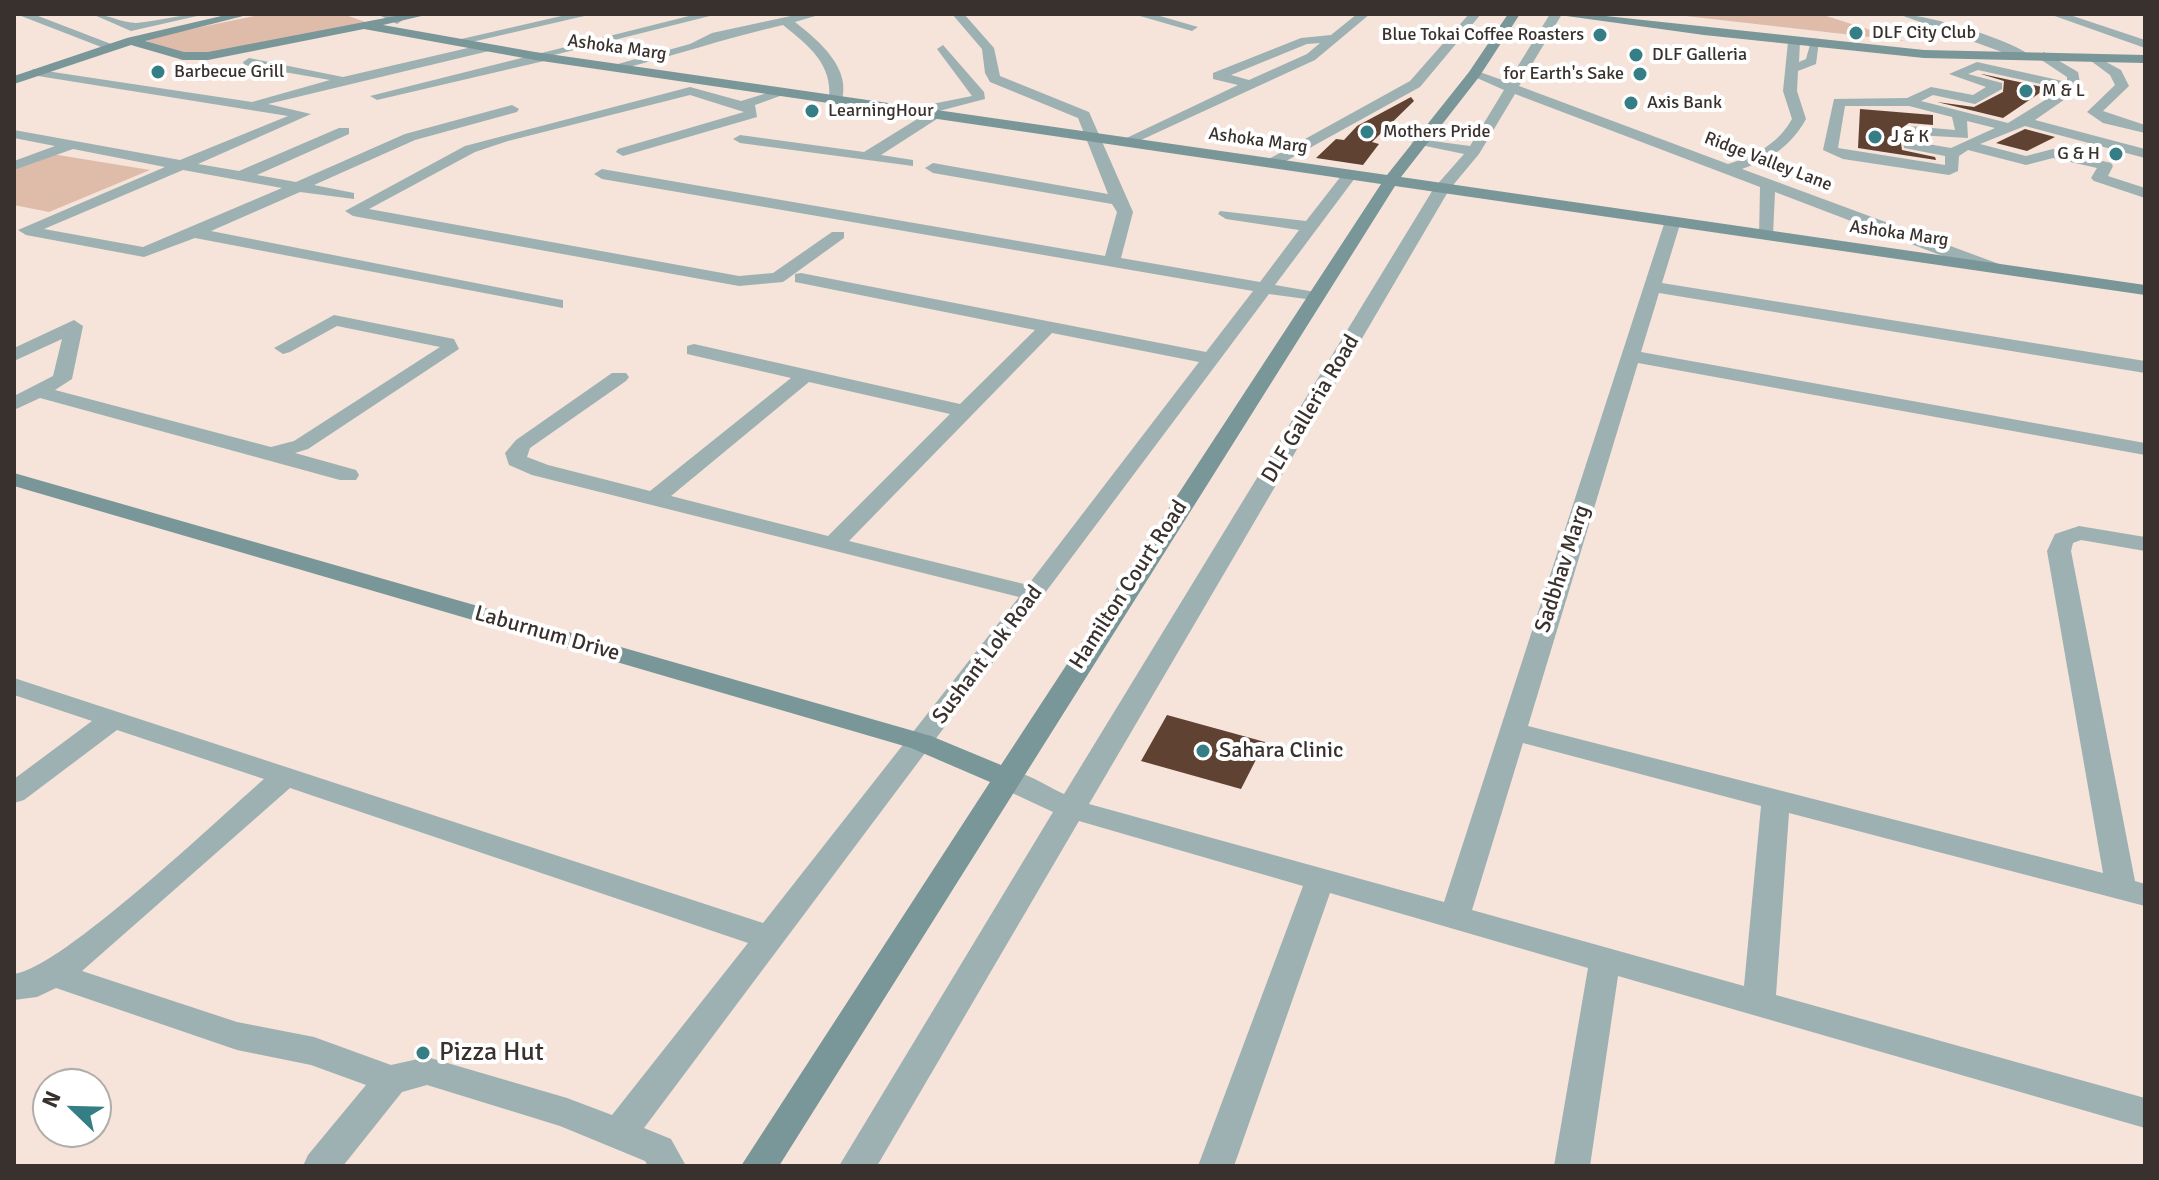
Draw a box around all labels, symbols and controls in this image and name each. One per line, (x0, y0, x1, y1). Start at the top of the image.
place label: DLF City Club (1872, 22, 1976, 44)
place label: Blue Tokai Coffee Roasters (1382, 24, 1584, 46)
marker: DLF City Club (1847, 24, 1865, 42)
marker: Blue Tokai Coffee Roasters (1591, 26, 1609, 44)
street label: Ashoka Marg (566, 30, 668, 66)
place label: DLF Galleria (1652, 44, 1747, 66)
marker: DLF Galleria (1627, 46, 1645, 64)
place label: Barbecue Grill (174, 61, 284, 83)
marker: Barbecue Grill (149, 63, 167, 81)
place label: for Earth's Sake (1504, 63, 1624, 85)
marker: for Earth's Sake (1631, 65, 1649, 83)
place label: M & L (2042, 80, 2085, 102)
marker: M & L (2017, 82, 2035, 100)
place label: Axis Bank (1647, 92, 1722, 114)
marker: Axis Bank (1622, 94, 1640, 112)
place label: LearningHour (828, 100, 934, 122)
marker: LearningHour (803, 102, 821, 120)
place label: Mothers Pride (1383, 121, 1491, 143)
street label: Ashoka Marg (1207, 123, 1309, 159)
marker: Mothers Pride (1358, 123, 1376, 141)
place label: J & K (1891, 126, 1929, 148)
street label: Ridge Valley Lane (1701, 128, 1835, 196)
marker: J & K (1866, 128, 1884, 146)
place label: G & H (2057, 143, 2100, 165)
marker: G & H (2107, 145, 2125, 163)
street label: Ashoka Marg (1848, 216, 1950, 252)
street label: DLF Galleria Road (1256, 330, 1366, 488)
street label: Hamilton Court Road (1065, 496, 1193, 674)
street label: Sadbhav Marg (1530, 502, 1596, 636)
street label: Sushant Lok Road (927, 580, 1049, 730)
street label: Laburnum Drive (471, 601, 623, 667)
place label: Sahara Clinic (1219, 738, 1343, 764)
marker: Sahara Clinic (1194, 742, 1212, 760)
place label: Pizza Hut (439, 1037, 544, 1069)
marker: Pizza Hut (414, 1044, 432, 1062)
north arrow (32, 1068, 112, 1148)
text: N (36, 1087, 67, 1112)

